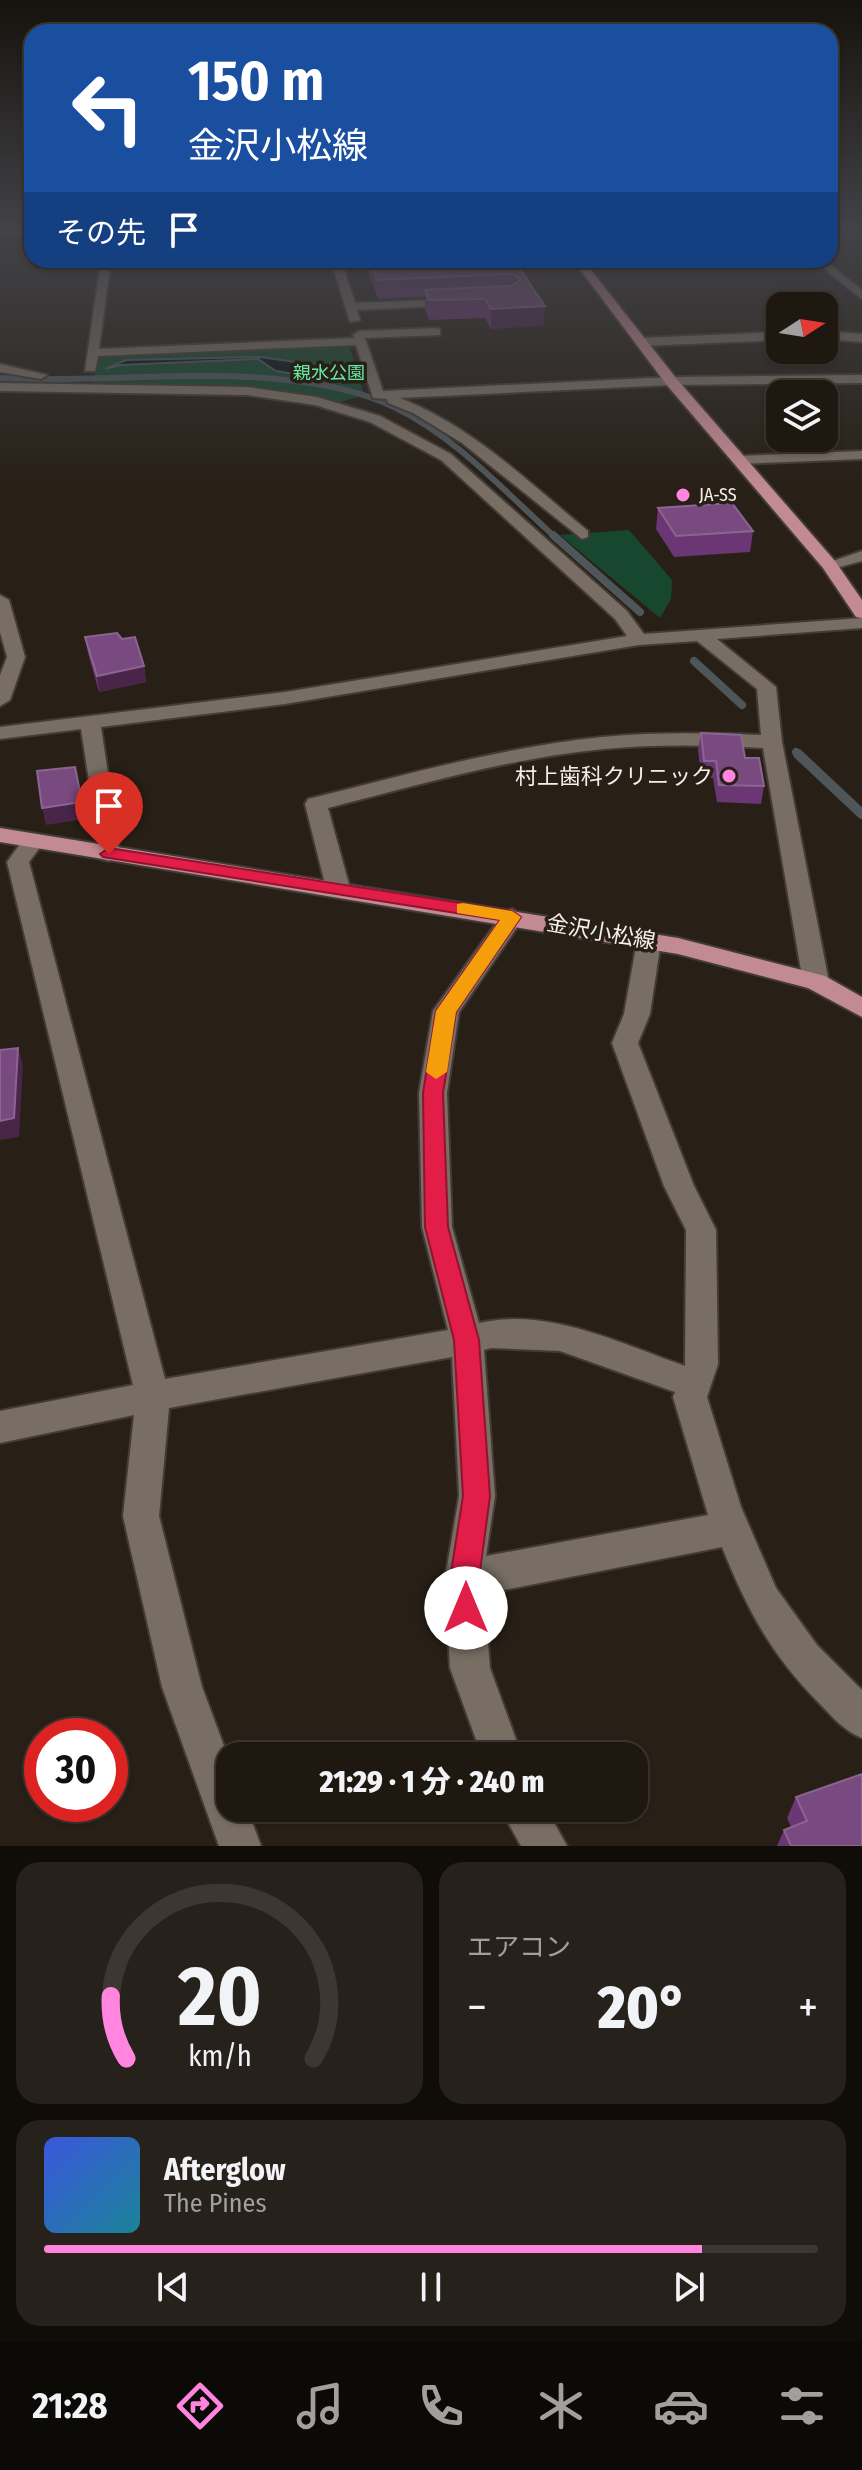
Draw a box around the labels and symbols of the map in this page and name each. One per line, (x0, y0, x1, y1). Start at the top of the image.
north arrow (766, 292, 838, 364)
park label: 親水公園 (293, 362, 365, 384)
place label: JA-SS (699, 484, 737, 506)
marker: JA-SS (674, 486, 692, 504)
place label: 村上歯科クリニック (515, 763, 713, 790)
marker: 村上歯科クリニック (720, 767, 738, 785)
pin (75, 772, 143, 854)
street label: 金沢小松線 (544, 909, 658, 955)
position arrow (424, 1566, 508, 1650)
speed limit sign: 30 (24, 1718, 128, 1822)

